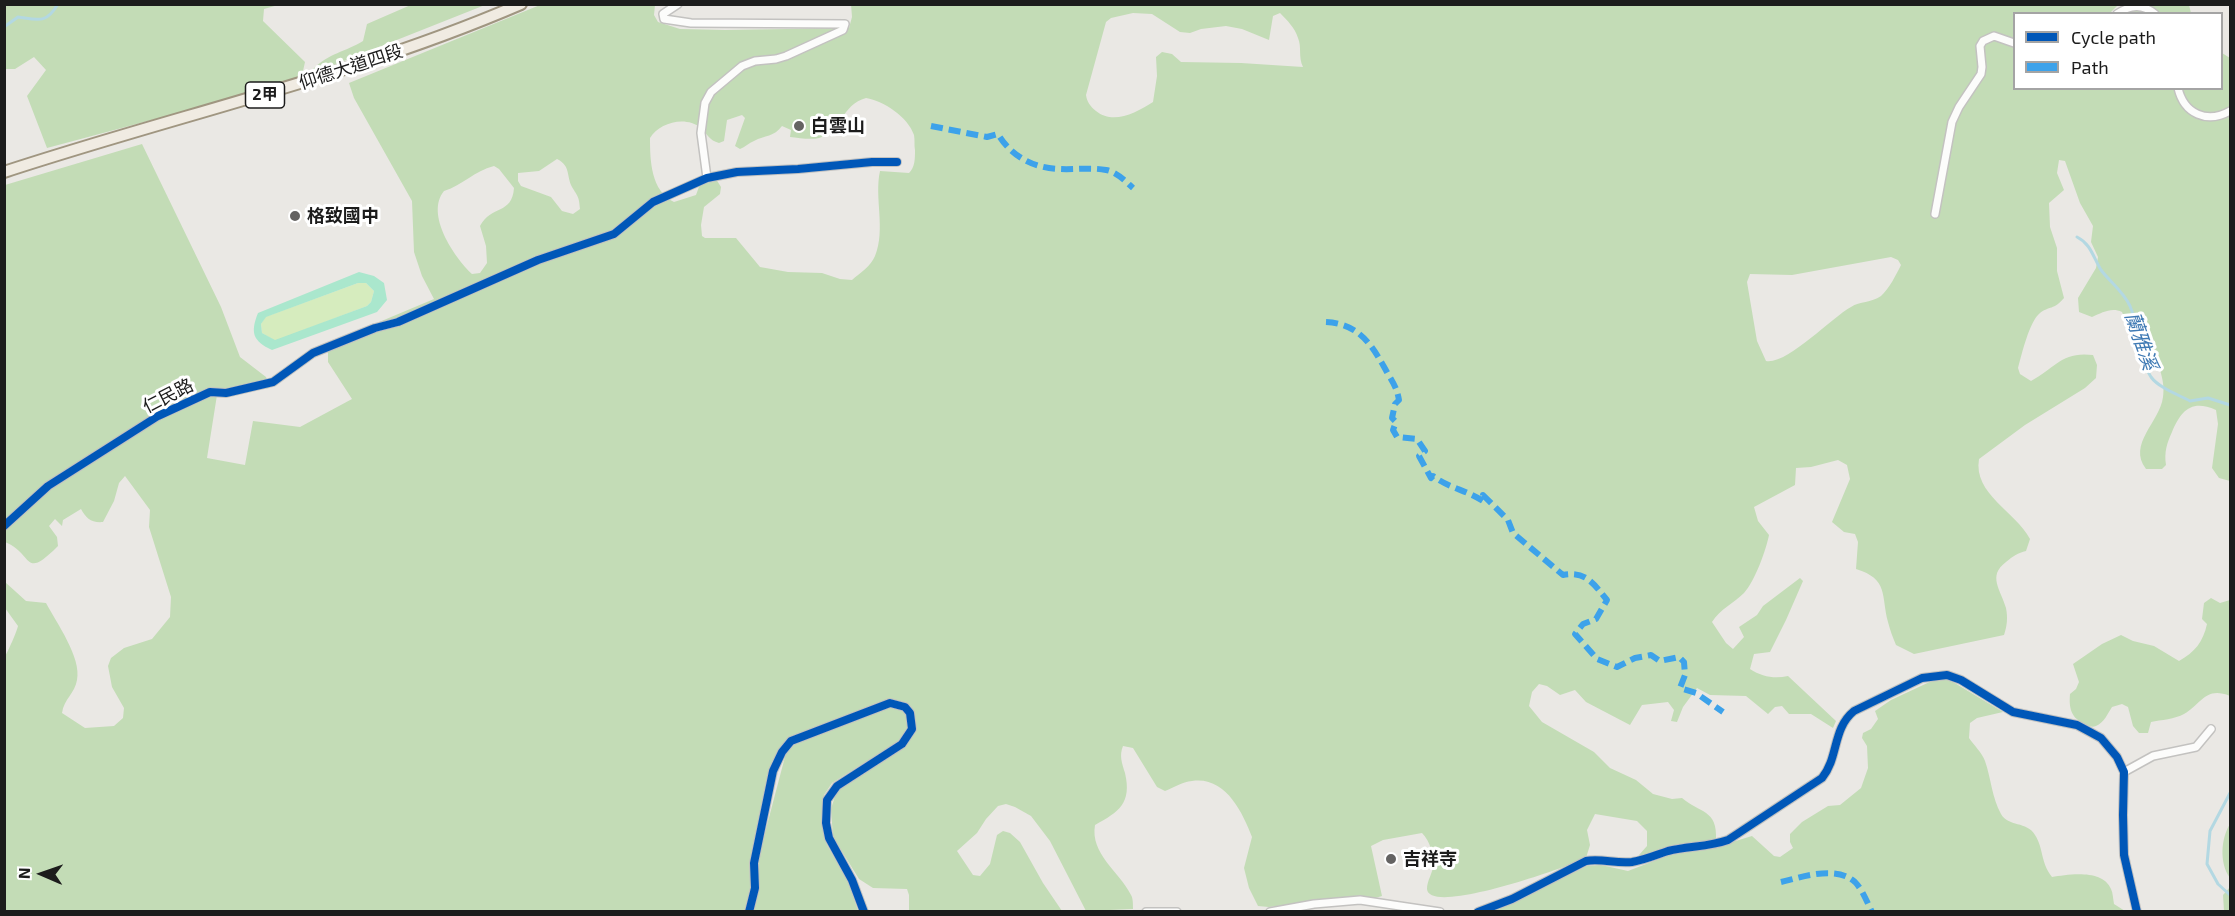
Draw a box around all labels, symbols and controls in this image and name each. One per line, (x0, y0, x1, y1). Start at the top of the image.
legend (2013, 12, 2223, 90)
text: Cycle path (2071, 26, 2156, 48)
street label: 仰德大道四段 (296, 40, 406, 94)
text: Path (2071, 56, 2109, 78)
road number: 2甲 (246, 82, 284, 108)
place label: 白雲山 (811, 115, 865, 137)
marker: 白雲山 (792, 119, 806, 133)
place label: 格致國中 (307, 205, 379, 227)
marker: 格致國中 (288, 209, 302, 223)
water label: 蘭雅溪 (2120, 309, 2162, 373)
street label: 仁民路 (139, 374, 197, 418)
north arrow (12, 844, 72, 904)
place label: 吉祥寺 (1403, 848, 1457, 870)
marker: 吉祥寺 (1384, 852, 1398, 866)
text: N (14, 867, 33, 879)

